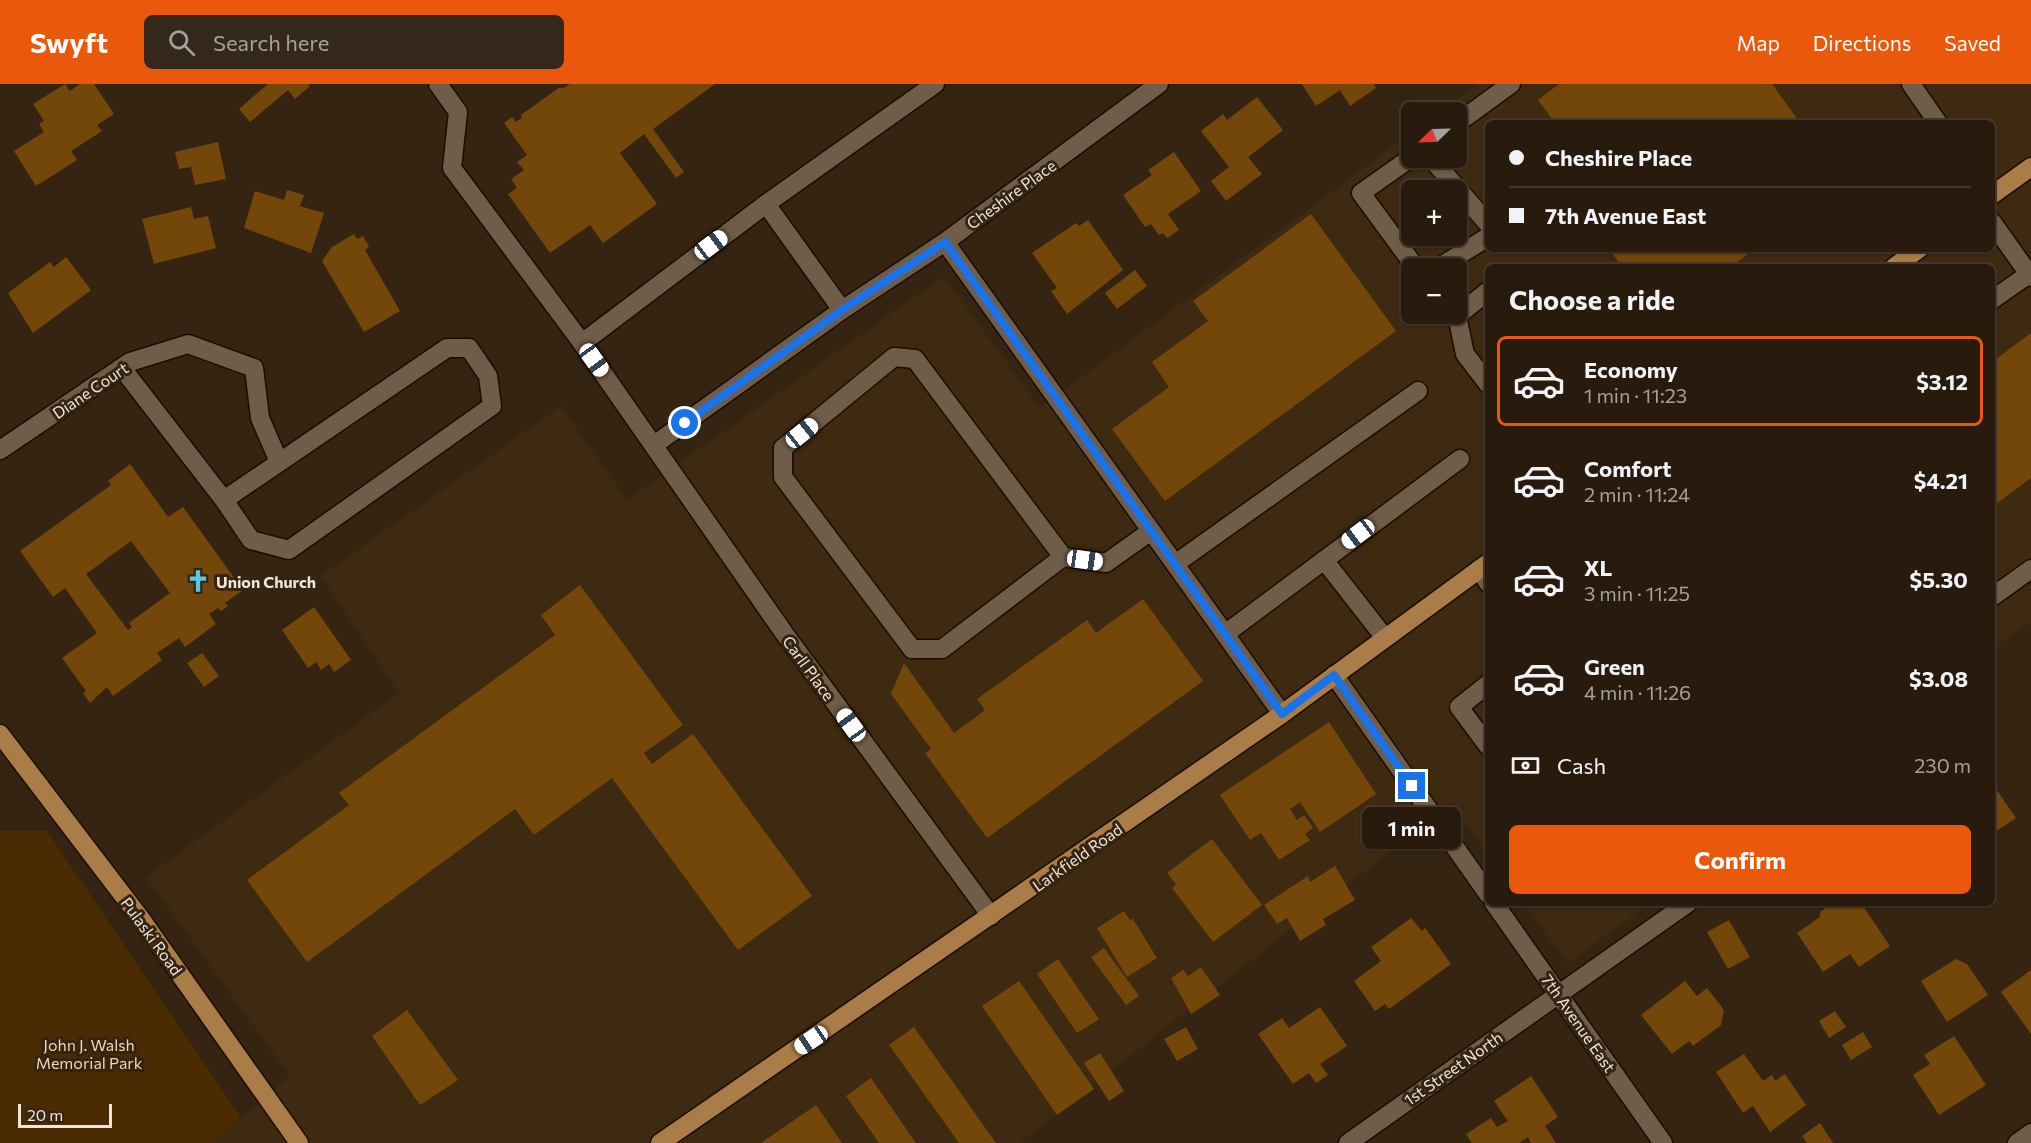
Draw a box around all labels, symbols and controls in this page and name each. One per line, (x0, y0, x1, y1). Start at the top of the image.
search box (144, 15, 564, 69)
text: Swyft (30, 25, 108, 59)
icon: search (165, 26, 198, 59)
text: Search here (213, 29, 329, 56)
text: Map (1737, 30, 1780, 55)
text: Directions (1813, 30, 1911, 55)
text: Saved (1944, 30, 2001, 55)
north arrow (1401, 102, 1467, 168)
map controls (1401, 102, 1467, 324)
text: Cheshire Place (1545, 144, 1692, 171)
street label: Cheshire Place (963, 155, 1059, 233)
button: + (1401, 180, 1467, 246)
text: 7th Avenue East (1545, 202, 1706, 229)
car (691, 227, 731, 263)
button: − (1401, 258, 1467, 324)
text: Choose a ride (1509, 283, 1675, 316)
car (576, 340, 612, 380)
icon: car (1512, 354, 1566, 408)
text: Economy (1584, 356, 1678, 383)
street label: Diane Court (48, 357, 132, 422)
text: $3.12 (1916, 368, 1968, 395)
text: 1 min · 11:23 (1584, 383, 1687, 407)
route start (671, 409, 698, 436)
car (782, 415, 822, 451)
icon: car (1512, 453, 1566, 507)
text: Comfort (1584, 455, 1672, 482)
text: $4.21 (1914, 467, 1968, 494)
text: 2 min · 11:24 (1584, 482, 1690, 506)
car (1338, 516, 1378, 552)
car (1066, 549, 1104, 571)
icon: car (1512, 552, 1566, 606)
text: XL (1584, 554, 1612, 581)
text: $5.30 (1910, 566, 1968, 593)
church icon: Union Church (185, 568, 211, 594)
place label: Union Church (216, 572, 316, 591)
text: 3 min · 11:25 (1584, 581, 1690, 605)
street label: Carll Place (779, 632, 839, 704)
icon: car (1512, 651, 1566, 705)
text: Green (1584, 653, 1645, 680)
text: $3.08 (1909, 665, 1968, 692)
text: 4 min · 11:26 (1584, 680, 1691, 704)
car (833, 705, 869, 745)
icon: cash (1509, 749, 1542, 782)
text: Cash (1557, 752, 1606, 779)
text: 230 m (1914, 753, 1971, 777)
route end (1398, 772, 1425, 799)
callout: 1 min (1362, 807, 1462, 849)
text: 1 min (1388, 816, 1435, 840)
street label: Larkfield Road (1028, 819, 1126, 895)
button: Confirm (1509, 825, 1971, 894)
street label: Pulaski Road (117, 893, 187, 979)
street label: 7th Avenue East (1538, 970, 1620, 1076)
car (791, 1022, 831, 1058)
street label: 1st Street North (1400, 1027, 1506, 1109)
park label: John J. Walsh Memorial Park (36, 1035, 143, 1072)
scale bar (18, 1101, 112, 1128)
text: 20 m (27, 1105, 63, 1124)

